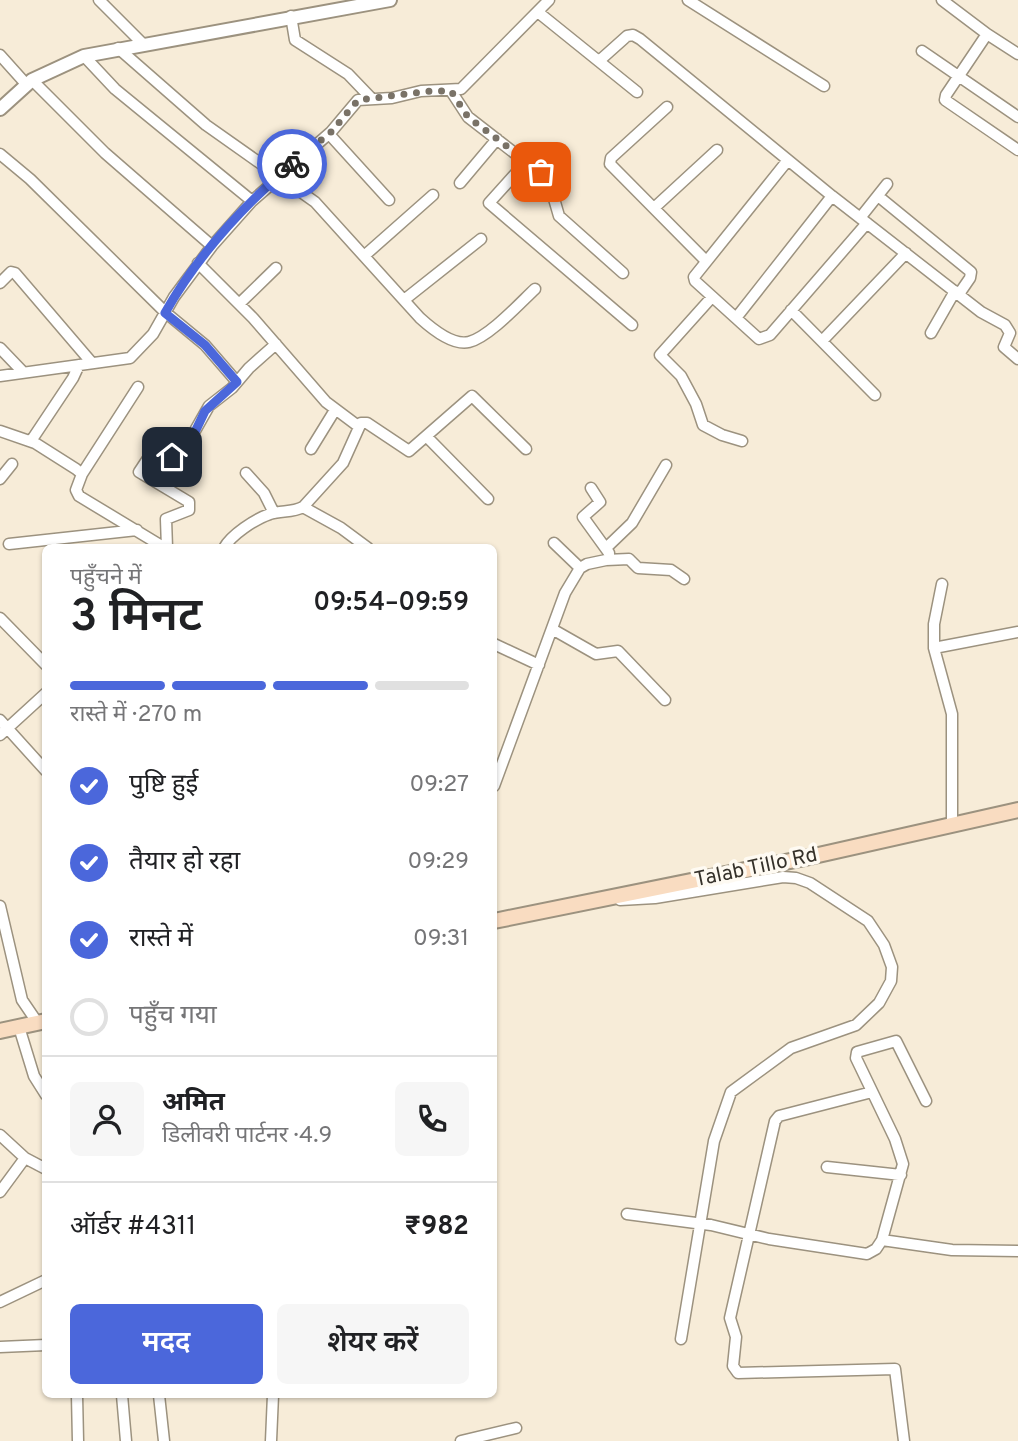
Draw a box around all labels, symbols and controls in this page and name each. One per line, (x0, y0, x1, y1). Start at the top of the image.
courier (257, 129, 327, 199)
pin (511, 142, 571, 202)
icon: bike (273, 145, 311, 183)
icon: bag (522, 153, 560, 191)
pin (142, 427, 202, 487)
icon: home (153, 438, 191, 476)
text: पहुँचने में (70, 564, 142, 593)
text: 09:54–09:59 (313, 587, 469, 620)
text: 3 मिनट (70, 589, 202, 648)
text: रास्ते में · 270 m (70, 701, 202, 730)
icon: check (70, 767, 108, 805)
text: पुष्टि हुई (129, 769, 198, 802)
text: 09:27 (409, 771, 469, 800)
street label: Talab Tillo Rd (692, 842, 820, 894)
icon: check (70, 844, 108, 882)
text: तैयार हो रहा (129, 846, 240, 879)
text: 09:29 (408, 848, 469, 877)
icon: check (70, 921, 108, 959)
text: रास्ते में (129, 923, 193, 956)
text: 09:31 (413, 925, 469, 954)
text: पहुँच गया (129, 1000, 217, 1033)
button: person (70, 1082, 144, 1156)
button: phone (395, 1082, 469, 1156)
text: अमित (162, 1087, 225, 1120)
text: डिलीवरी पार्टनर · 4.9 (162, 1122, 332, 1151)
text: ऑर्डर #4311 (70, 1211, 196, 1244)
text: ₹982 (404, 1211, 469, 1244)
button: मदद (70, 1304, 263, 1384)
button: शेयर करें (277, 1304, 469, 1384)

